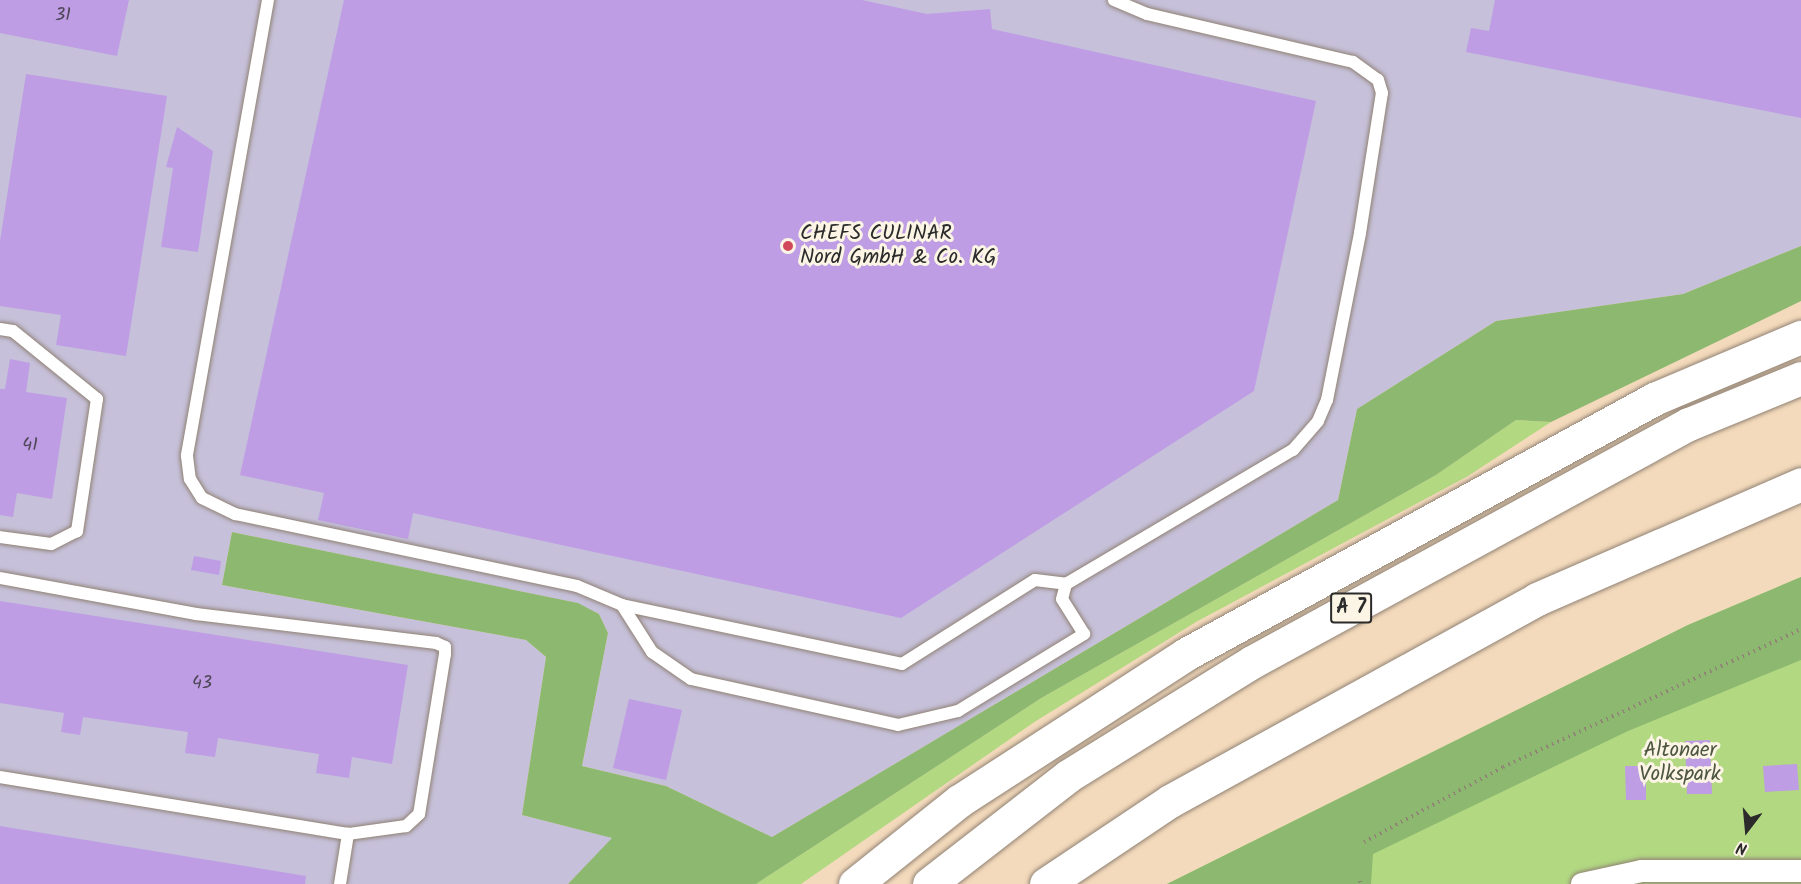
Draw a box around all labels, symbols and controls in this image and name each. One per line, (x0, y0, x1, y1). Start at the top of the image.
house number: 31 (55, 5, 71, 27)
place label: CHEFS CULINAR Nord GmbH & Co. KG (800, 221, 997, 271)
marker: CHEFS CULINAR Nord GmbH & Co. KG (781, 239, 795, 253)
house number: 41 (22, 435, 38, 457)
road number: A 7 (1330, 591, 1372, 625)
house number: 43 (192, 673, 212, 695)
park label: Altonaer Volkspark (1639, 738, 1721, 788)
north arrow (1717, 800, 1777, 860)
text: N (1734, 834, 1750, 861)

